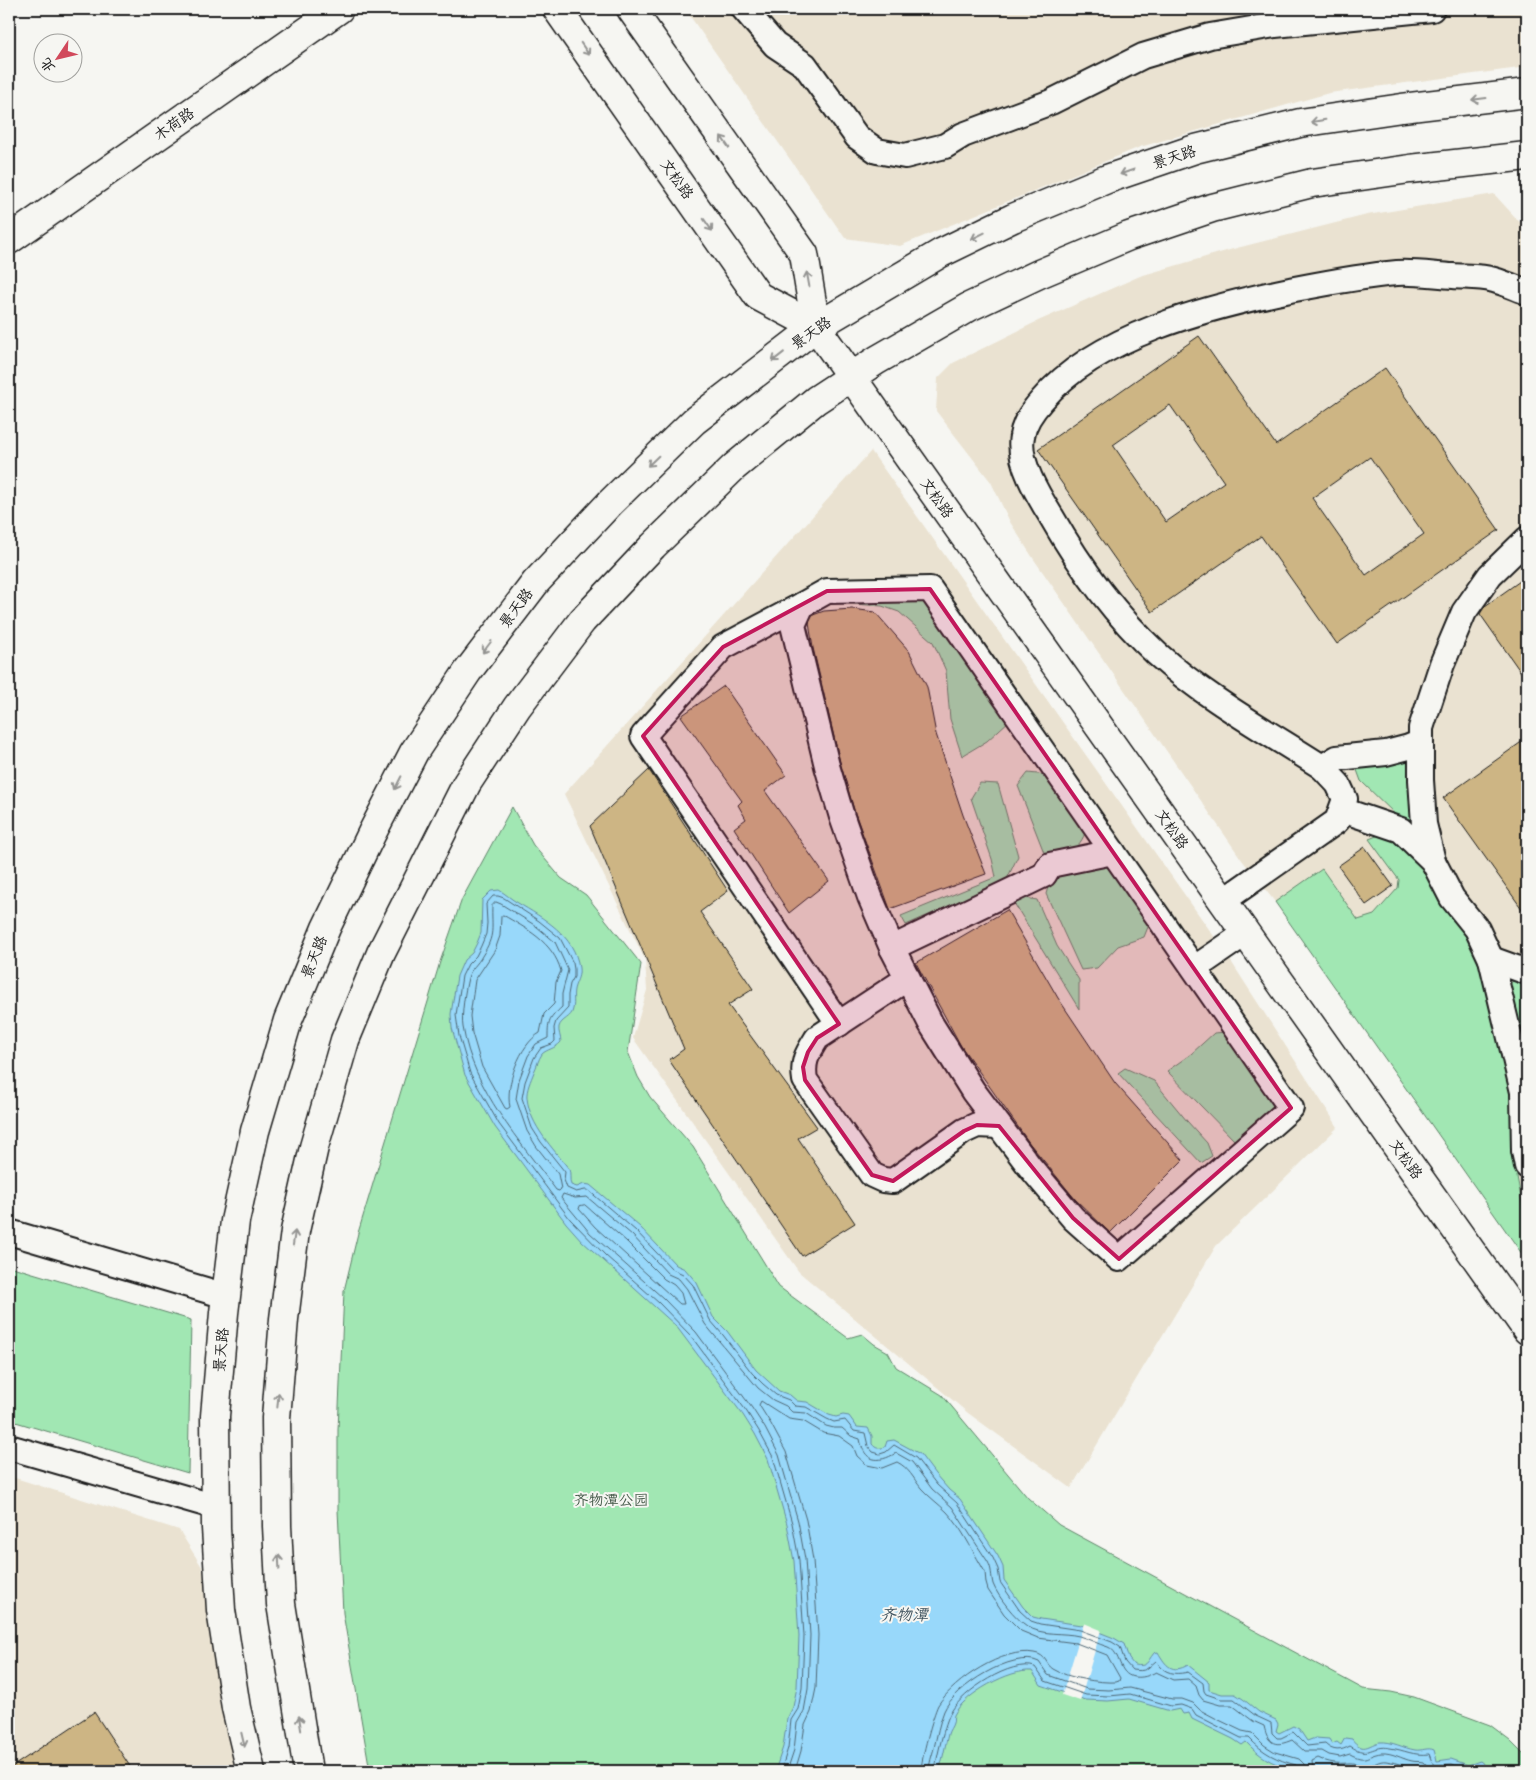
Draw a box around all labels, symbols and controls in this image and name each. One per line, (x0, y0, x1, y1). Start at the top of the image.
north arrow (32, 32, 82, 82)
one-way arrow (580, 42, 590, 56)
text: 北 (38, 53, 60, 75)
one-way arrow (1471, 94, 1487, 104)
street label: 木荷路 (152, 105, 199, 146)
one-way arrow (1310, 116, 1326, 126)
one-way arrow (720, 135, 730, 149)
street label: 景天路 (1150, 143, 1199, 174)
street label: 文松路 (655, 157, 696, 204)
one-way arrow (1120, 168, 1136, 177)
one-way arrow (703, 218, 713, 232)
one-way arrow (971, 231, 986, 241)
one-way arrow (803, 271, 813, 287)
street label: 景天路 (789, 314, 836, 355)
one-way arrow (771, 352, 785, 362)
one-way arrow (647, 455, 659, 467)
street label: 文松路 (915, 476, 956, 523)
street label: 景天路 (497, 586, 538, 633)
one-way arrow (481, 640, 492, 653)
one-way arrow (393, 775, 402, 790)
street label: 文松路 (1150, 807, 1191, 854)
street label: 景天路 (299, 934, 333, 982)
street label: 文松路 (1384, 1137, 1425, 1184)
one-way arrow (290, 1230, 300, 1246)
street label: 景天路 (212, 1327, 234, 1373)
one-way arrow (273, 1392, 283, 1408)
park label: 齐物潭公园 (573, 1492, 649, 1511)
one-way arrow (274, 1554, 284, 1570)
water label: 齐物潭 (880, 1606, 930, 1627)
one-way arrow (294, 1715, 304, 1731)
one-way arrow (239, 1731, 248, 1747)

